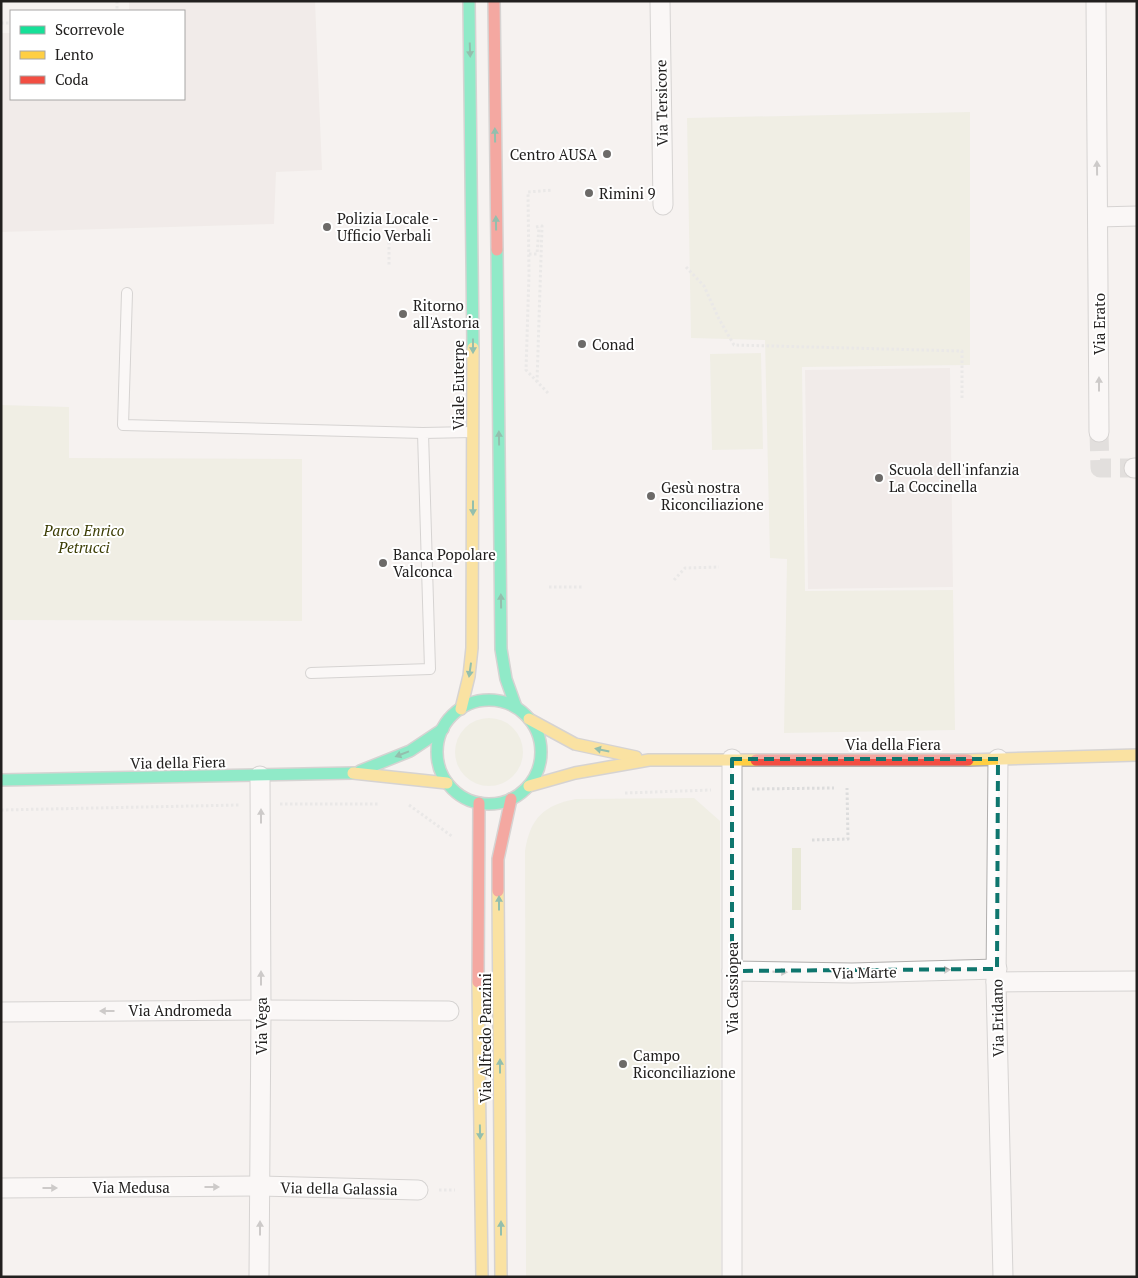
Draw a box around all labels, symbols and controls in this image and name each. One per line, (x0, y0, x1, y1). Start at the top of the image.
legend (10, 10, 185, 100)
text: Scorrevole (55, 19, 125, 39)
one-way arrow (466, 42, 474, 58)
text: Lento (55, 44, 94, 64)
street label: Via Tersicore (650, 59, 672, 147)
text: Coda (55, 69, 89, 89)
one-way arrow (491, 126, 499, 142)
place label: Centro AUSA (510, 144, 598, 164)
marker: Centro AUSA (601, 148, 613, 160)
one-way arrow (1093, 160, 1101, 176)
place label: Rimini 9 (599, 183, 656, 203)
marker: Rimini 9 (583, 187, 595, 199)
place label: Polizia Locale - Ufficio Verbali (337, 208, 438, 245)
one-way arrow (492, 215, 500, 231)
marker: Polizia Locale - Ufficio Verbali (321, 221, 333, 233)
street label: Via Erato (1089, 293, 1109, 355)
place label: Ritorno all'Astoria (413, 295, 480, 332)
marker: Ritorno all'Astoria (397, 308, 409, 320)
place label: Conad (592, 334, 634, 354)
one-way arrow (469, 338, 477, 354)
marker: Conad (576, 338, 588, 350)
street label: Viale Euterpe (448, 340, 468, 430)
one-way arrow (1095, 375, 1103, 391)
one-way arrow (495, 430, 503, 446)
place label: Scuola dell'infanzia La Coccinella (889, 459, 1020, 496)
marker: Scuola dell'infanzia La Coccinella (873, 472, 885, 484)
place label: Gesù nostra Riconciliazione (661, 477, 764, 514)
marker: Gesù nostra Riconciliazione (645, 490, 657, 502)
one-way arrow (469, 500, 477, 516)
park label: Parco Enrico Petrucci (43, 520, 125, 557)
place label: Banca Popolare Valconca (393, 544, 496, 581)
marker: Banca Popolare Valconca (377, 557, 389, 569)
one-way arrow (497, 592, 505, 608)
one-way arrow (465, 663, 473, 679)
street label: Via della Fiera (845, 734, 941, 754)
one-way arrow (594, 746, 609, 754)
street label: Via della Fiera (130, 751, 226, 773)
one-way arrow (395, 751, 409, 759)
one-way arrow (257, 807, 265, 823)
one-way arrow (495, 895, 503, 911)
street label: Via Cassiopea (722, 941, 742, 1034)
street label: Via Marte (831, 961, 897, 983)
one-way arrow (935, 966, 951, 974)
one-way arrow (773, 968, 789, 976)
one-way arrow (257, 970, 265, 986)
street label: Via Alfredo Panzini (475, 973, 495, 1103)
street label: Via Eridano (986, 979, 1008, 1057)
street label: Via Vega (251, 997, 271, 1055)
street label: Via Andromeda (128, 1000, 232, 1020)
one-way arrow (99, 1007, 115, 1015)
place label: Campo Riconciliazione (633, 1045, 736, 1082)
one-way arrow (496, 1057, 504, 1073)
marker: Campo Riconciliazione (617, 1058, 629, 1070)
one-way arrow (476, 1124, 484, 1140)
street label: Via Medusa (92, 1177, 170, 1197)
street label: Via della Galassia (280, 1177, 398, 1199)
one-way arrow (205, 1182, 221, 1190)
one-way arrow (42, 1183, 58, 1191)
one-way arrow (256, 1220, 264, 1236)
one-way arrow (497, 1220, 505, 1236)

